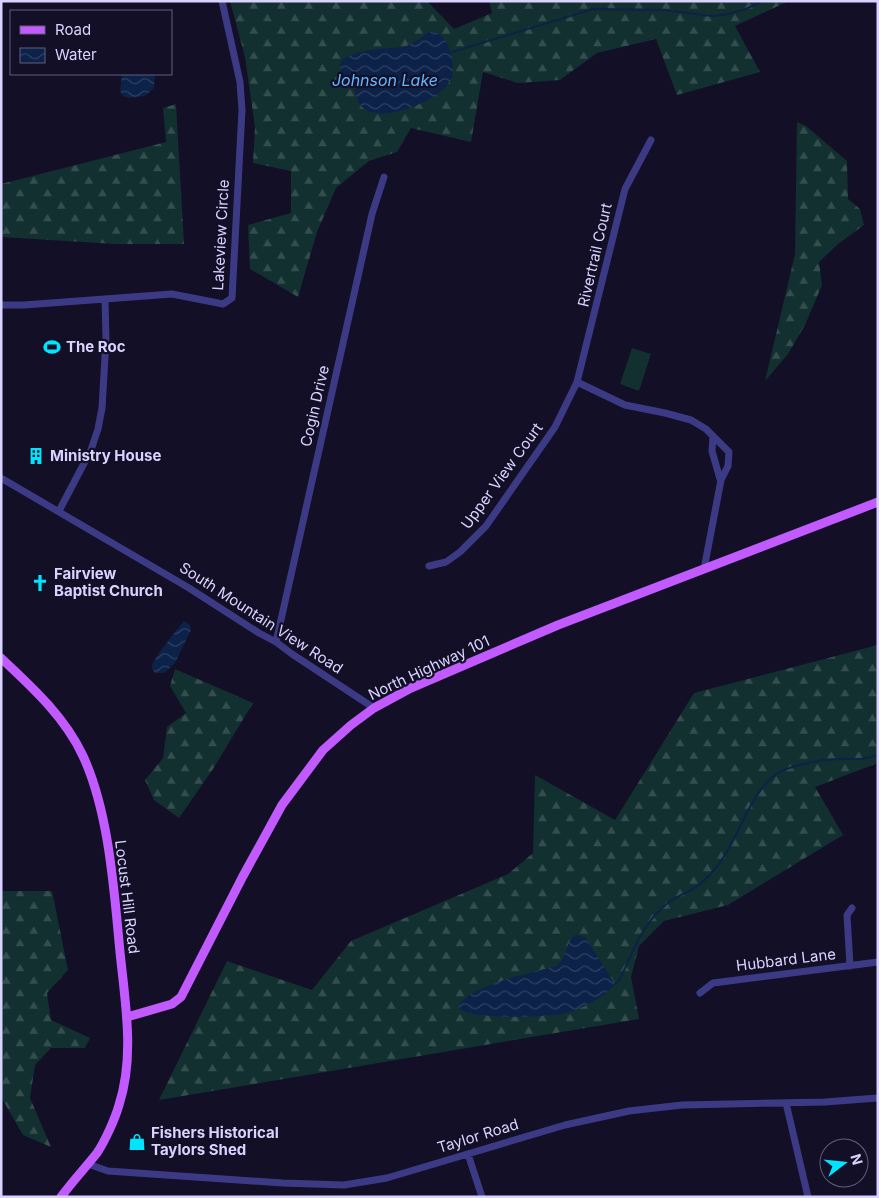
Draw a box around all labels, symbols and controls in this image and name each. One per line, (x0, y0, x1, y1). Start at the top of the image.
legend (10, 10, 172, 75)
text: Road (55, 20, 91, 39)
text: Water (55, 45, 97, 64)
water label: Johnson Lake (332, 70, 438, 90)
street label: Lakeview Circle (208, 179, 233, 291)
street label: Rivertrail Court (573, 201, 616, 309)
sports icon: The Roc (42, 337, 62, 357)
place label: The Roc (66, 337, 126, 356)
street label: Cogin Drive (296, 363, 333, 449)
street label: Upper View Court (457, 419, 547, 533)
building icon: Ministry House (26, 446, 46, 466)
place label: Ministry House (50, 446, 161, 465)
street label: South Mountain View Road (176, 558, 347, 678)
place label: Fairview Baptist Church (54, 564, 163, 600)
church icon: Fairview Baptist Church (30, 573, 50, 593)
street label: North Highway 101 (365, 631, 493, 704)
street label: Locust Hill Road (111, 839, 144, 955)
street label: Hubbard Lane (735, 944, 837, 975)
street label: Taylor Road (435, 1114, 521, 1157)
place label: Fishers Historical Taylors Shed (151, 1123, 279, 1159)
shop icon: Fishers Historical Taylors Shed (127, 1132, 147, 1152)
north arrow (819, 1138, 869, 1188)
text: N (847, 1152, 867, 1167)

